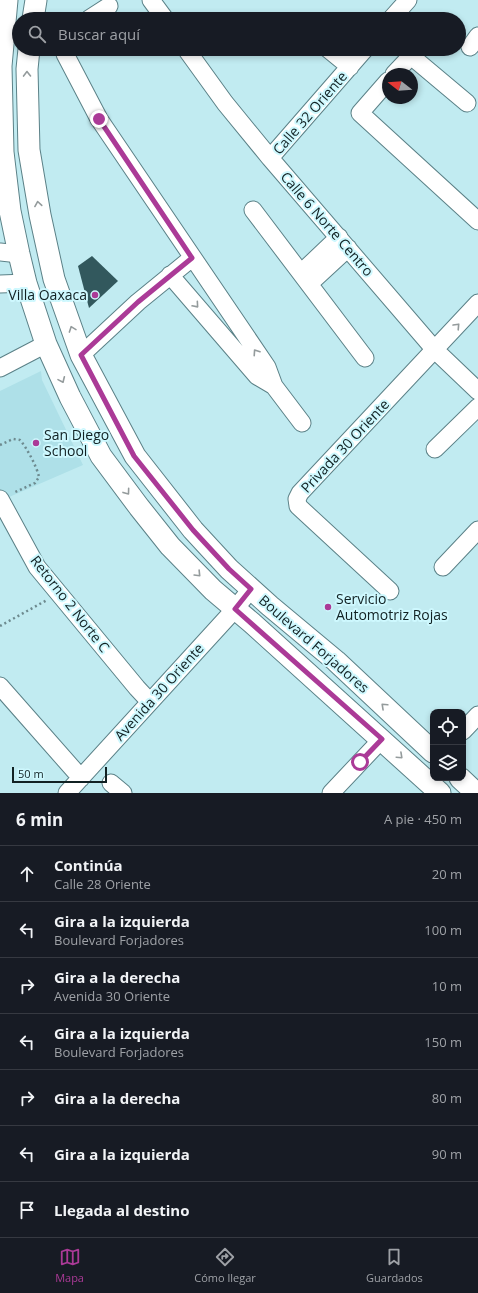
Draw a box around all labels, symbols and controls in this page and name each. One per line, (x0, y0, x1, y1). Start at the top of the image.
search box (12, 12, 466, 56)
icon: search (26, 23, 48, 45)
text: Buscar aquí (58, 24, 140, 44)
street label: Calle 32 Oriente (268, 67, 351, 158)
north arrow (382, 68, 418, 104)
one-way arrow (23, 71, 31, 77)
route end (90, 110, 108, 128)
street label: Calle 6 Norte Centro (277, 167, 378, 280)
one-way arrow (34, 201, 43, 207)
place label: Villa Oaxaca (8, 285, 87, 304)
marker: Villa Oaxaca (90, 290, 100, 300)
one-way arrow (191, 300, 198, 307)
one-way arrow (452, 324, 459, 331)
one-way arrow (68, 325, 76, 332)
one-way arrow (254, 349, 261, 356)
one-way arrow (57, 375, 65, 383)
street label: Privada 30 Oriente (296, 395, 393, 497)
place label: San Diego School (44, 425, 109, 460)
marker: San Diego School (31, 438, 41, 448)
one-way arrow (123, 487, 130, 494)
street label: Retorno 2 Norte C (27, 551, 114, 656)
one-way arrow (193, 569, 200, 577)
place label: Servicio Automotriz Rojas (336, 589, 448, 624)
street label: Boulevard Forjadores (255, 591, 374, 697)
marker: Servicio Automotriz Rojas (323, 602, 333, 612)
street label: Avenida 30 Oriente (110, 639, 208, 744)
one-way arrow (381, 704, 389, 711)
map controls (430, 709, 466, 781)
button: locate (430, 709, 466, 745)
button: layers (430, 745, 466, 781)
one-way arrow (395, 751, 403, 759)
route start (351, 753, 369, 771)
scale bar (12, 765, 107, 784)
text: 50 m (18, 766, 44, 781)
text: 6 min (16, 808, 63, 831)
text: A pie · 450 m (384, 810, 462, 828)
text: Continúa (54, 855, 123, 875)
icon: ahead (16, 863, 38, 885)
text: 20 m (432, 865, 462, 883)
text: Calle 28 Oriente (54, 875, 151, 893)
text: Gira a la izquierda (54, 911, 190, 931)
icon: left (16, 919, 38, 941)
text: 100 m (424, 921, 462, 939)
text: Boulevard Forjadores (54, 931, 184, 949)
text: Gira a la derecha (54, 967, 180, 987)
icon: right (16, 975, 38, 997)
text: 10 m (432, 977, 462, 995)
text: Avenida 30 Oriente (54, 987, 170, 1005)
text: Gira a la izquierda (54, 1023, 190, 1043)
icon: left (16, 1031, 38, 1053)
text: 150 m (424, 1033, 462, 1051)
text: Boulevard Forjadores (54, 1043, 184, 1061)
icon: right (16, 1087, 38, 1109)
text: Gira a la derecha (54, 1088, 180, 1108)
text: 80 m (432, 1089, 462, 1107)
icon: left (16, 1143, 38, 1165)
text: Gira a la izquierda (54, 1144, 190, 1164)
text: 90 m (432, 1145, 462, 1163)
icon: arrive (16, 1199, 38, 1221)
text: Llegada al destino (54, 1200, 189, 1220)
tab: Mapa (55, 1246, 84, 1285)
tab: Cómo llegar (194, 1246, 256, 1285)
tab: Guardados (366, 1246, 423, 1285)

